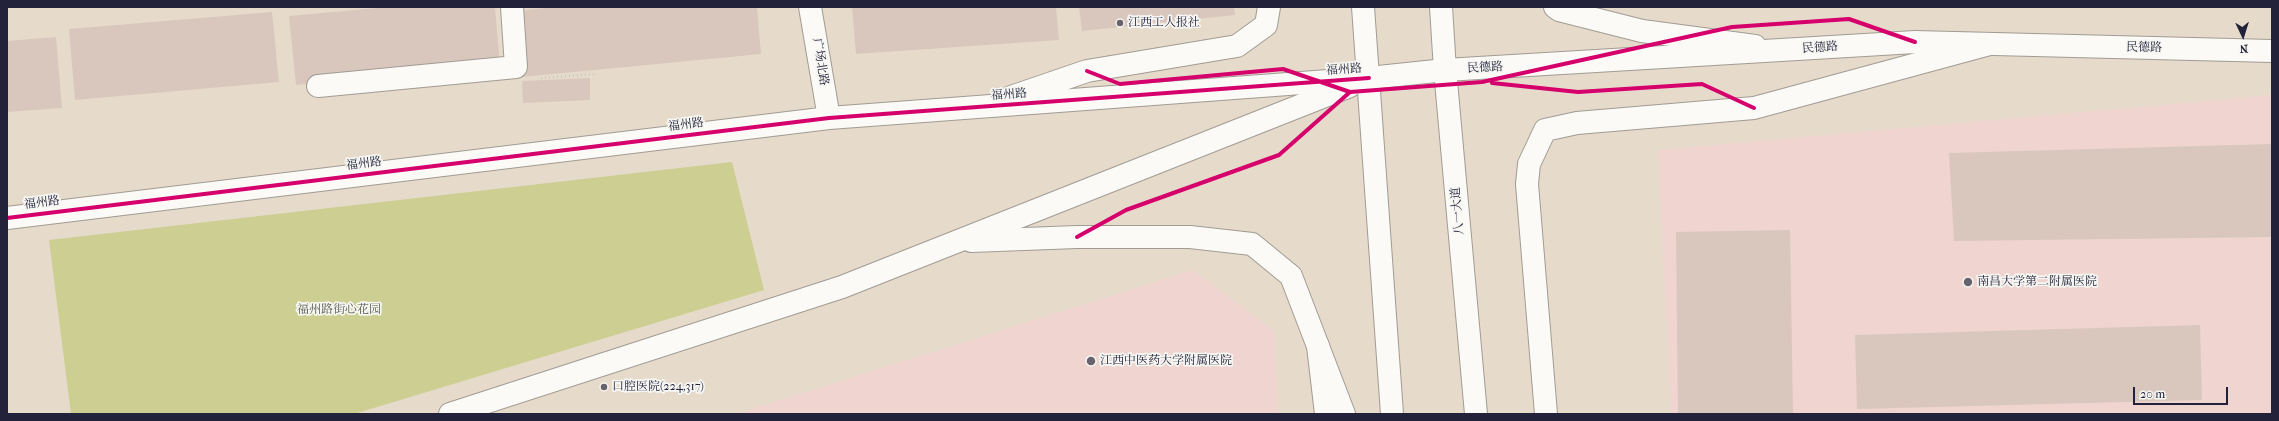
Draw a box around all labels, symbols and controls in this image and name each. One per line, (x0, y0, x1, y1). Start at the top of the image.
place label: 江西工人报社 (1128, 16, 1200, 30)
north arrow (2223, 16, 2263, 56)
marker: 江西工人报社 (1115, 18, 1125, 28)
street label: 广场北路 (809, 37, 831, 87)
street label: 民德路 (1802, 40, 1838, 56)
street label: 民德路 (2126, 40, 2162, 56)
text: N (2239, 42, 2249, 55)
street label: 民德路 (1467, 60, 1503, 76)
street label: 福州路 (1326, 62, 1362, 78)
street label: 福州路 (991, 87, 1027, 103)
street label: 福州路 (667, 116, 705, 134)
street label: 福州路 (345, 155, 383, 173)
street label: 八一大道 (1449, 186, 1467, 236)
street label: 福州路 (23, 194, 61, 212)
place label: 南昌大学第二附属医院 (1977, 275, 2097, 289)
marker: 南昌大学第二附属医院 (1962, 276, 1974, 288)
park label: 福州路街心花园 (297, 303, 381, 317)
place label: 江西中医药大学附属医院 (1100, 354, 1232, 368)
marker: 江西中医药大学附属医院 (1085, 355, 1097, 367)
scale bar (2135, 379, 2230, 405)
place label: 口腔医院(224,317) (612, 380, 704, 394)
marker: 口腔医院(224,317) (599, 382, 609, 392)
text: 20 m (2140, 387, 2165, 401)

